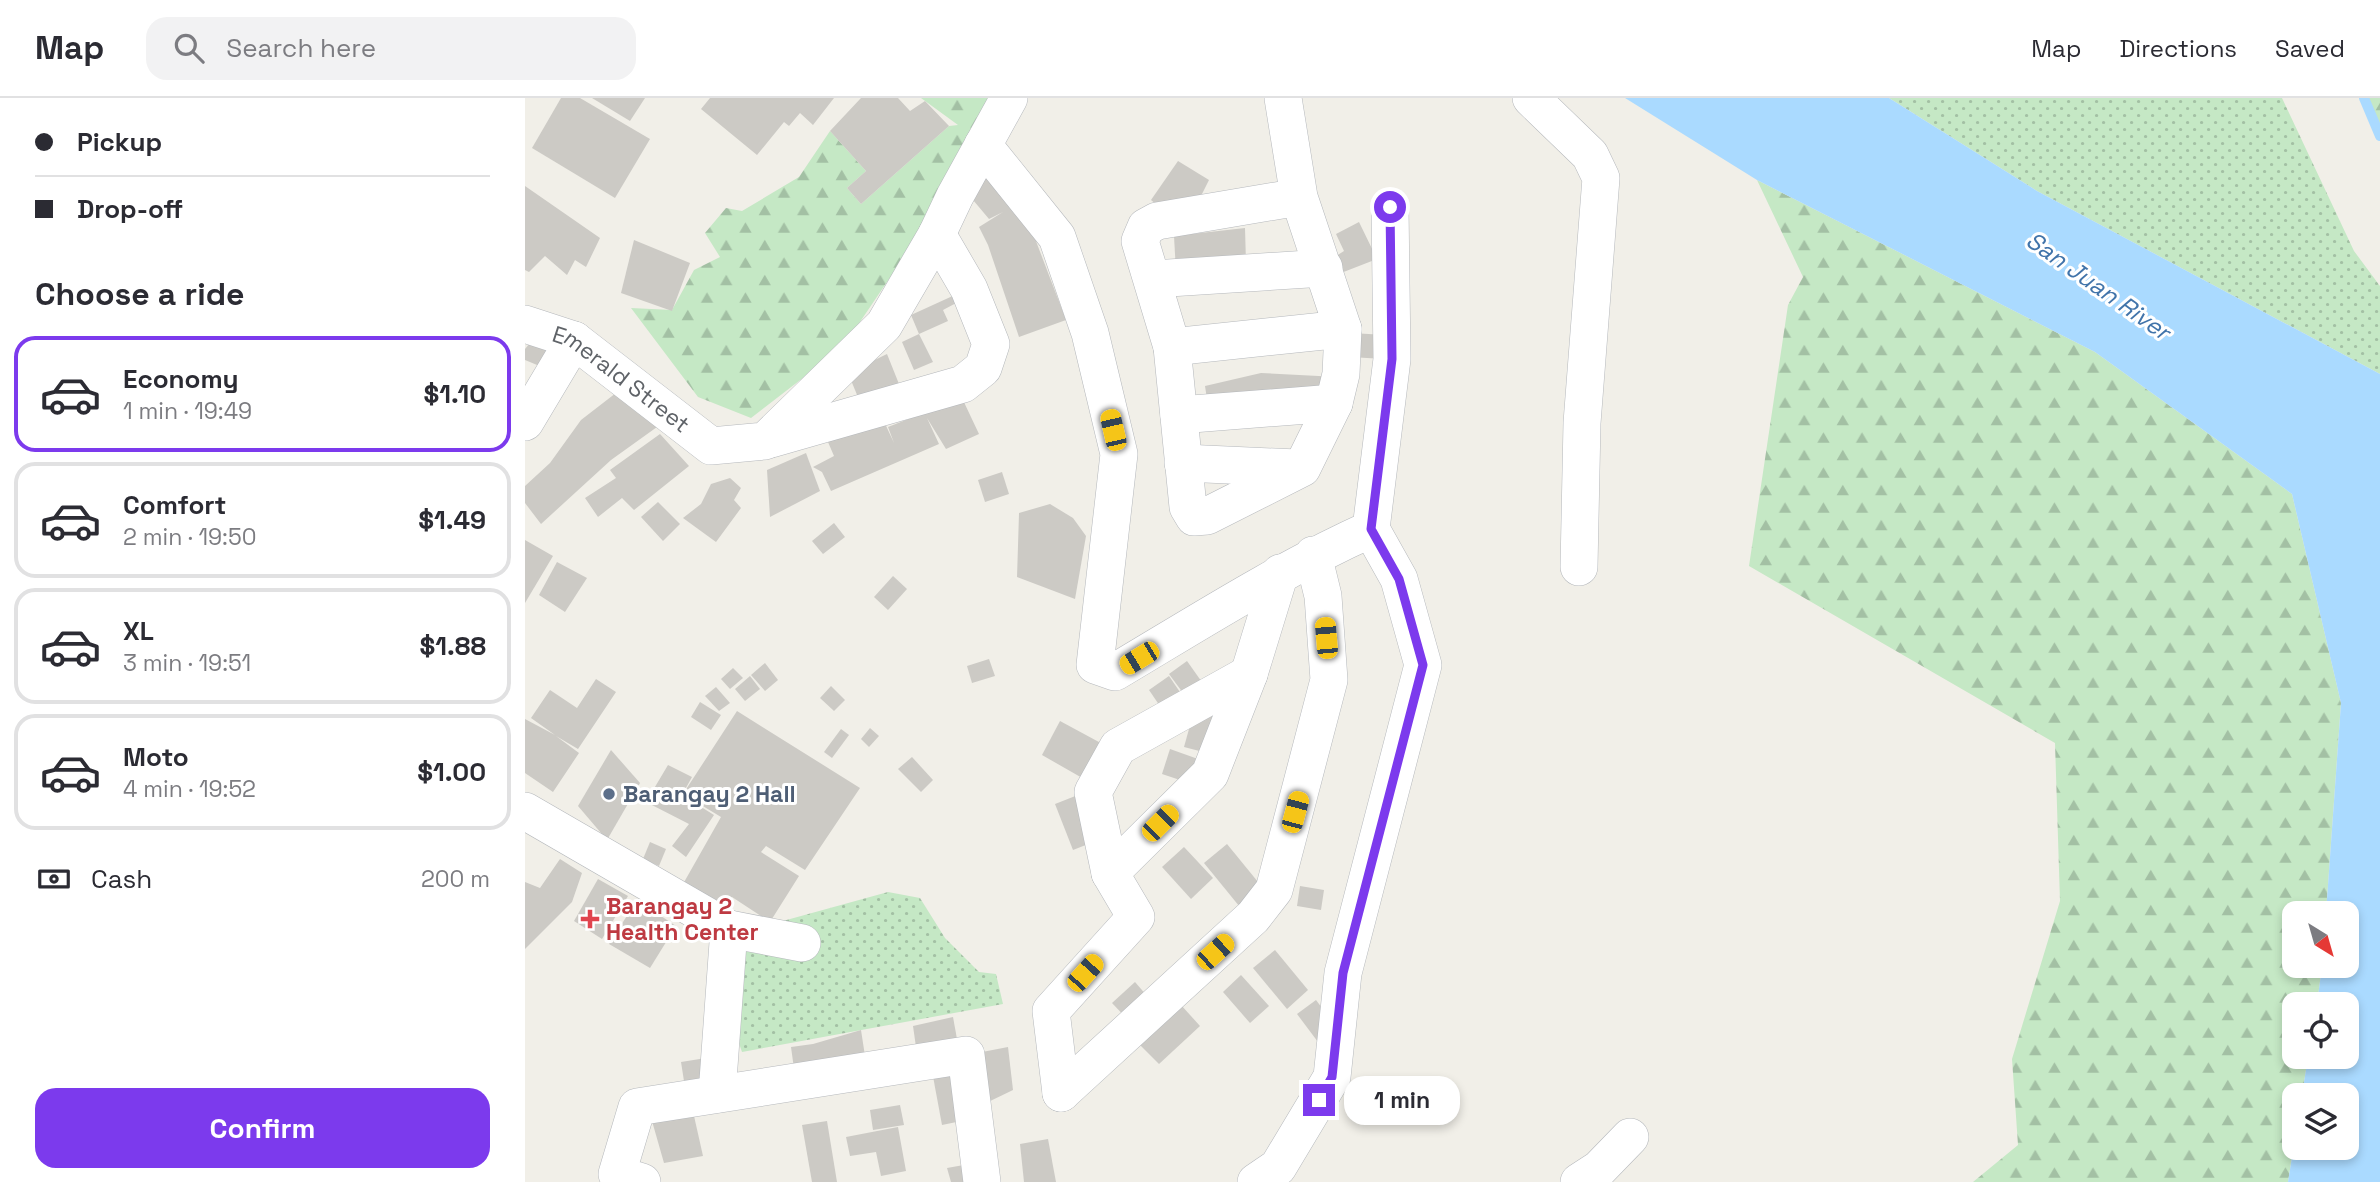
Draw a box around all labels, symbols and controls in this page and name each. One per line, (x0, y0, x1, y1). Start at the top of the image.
search box (146, 17, 636, 80)
text: Map (35, 27, 104, 69)
icon: search (170, 29, 208, 67)
text: Search here (226, 31, 376, 65)
text: Map (2031, 33, 2081, 64)
text: Directions (2119, 33, 2237, 64)
text: Saved (2275, 33, 2345, 64)
text: Pickup (77, 125, 162, 159)
route start (1374, 191, 1406, 223)
text: Drop-off (77, 192, 183, 226)
water label: San Juan River (2020, 224, 2179, 348)
text: Choose a ride (35, 274, 245, 314)
street label: Emerald Street (549, 319, 696, 439)
text: Economy (123, 362, 239, 396)
icon: car (39, 363, 102, 426)
text: $1.10 (423, 377, 486, 411)
text: 1 min · 19:49 (123, 396, 252, 426)
car (1099, 407, 1128, 453)
text: Comfort (123, 488, 226, 522)
icon: car (39, 489, 102, 552)
text: $1.49 (418, 503, 486, 537)
text: 2 min · 19:50 (123, 522, 256, 552)
text: XL (123, 614, 154, 648)
icon: car (39, 615, 102, 678)
car (1314, 616, 1339, 660)
text: $1.88 (420, 629, 486, 663)
car (1116, 638, 1163, 678)
text: 3 min · 19:51 (123, 648, 251, 678)
text: Moto (123, 740, 189, 774)
icon: car (39, 741, 102, 804)
text: $1.00 (417, 755, 486, 789)
text: 4 min · 19:52 (123, 774, 256, 804)
place label: Barangay 2 Hall (623, 779, 796, 809)
marker: Barangay 2 Hall (601, 786, 617, 802)
car (1280, 789, 1311, 835)
car (1138, 801, 1183, 845)
icon: cash (35, 860, 73, 898)
text: Cash (91, 862, 152, 896)
text: 200 m (421, 864, 490, 894)
place label: Barangay 2 Health Center (606, 891, 759, 947)
north arrow (2282, 901, 2359, 978)
map controls (2282, 901, 2359, 1160)
marker: Barangay 2 Health Center (580, 909, 600, 929)
car (1193, 930, 1238, 974)
car (1064, 950, 1107, 996)
button: locate (2282, 992, 2359, 1069)
callout: 1 min (1343, 1076, 1459, 1124)
button: layers (2282, 1083, 2359, 1160)
route end (1303, 1084, 1335, 1116)
text: 1 min (1374, 1085, 1430, 1115)
button: Confirm (35, 1088, 490, 1168)

